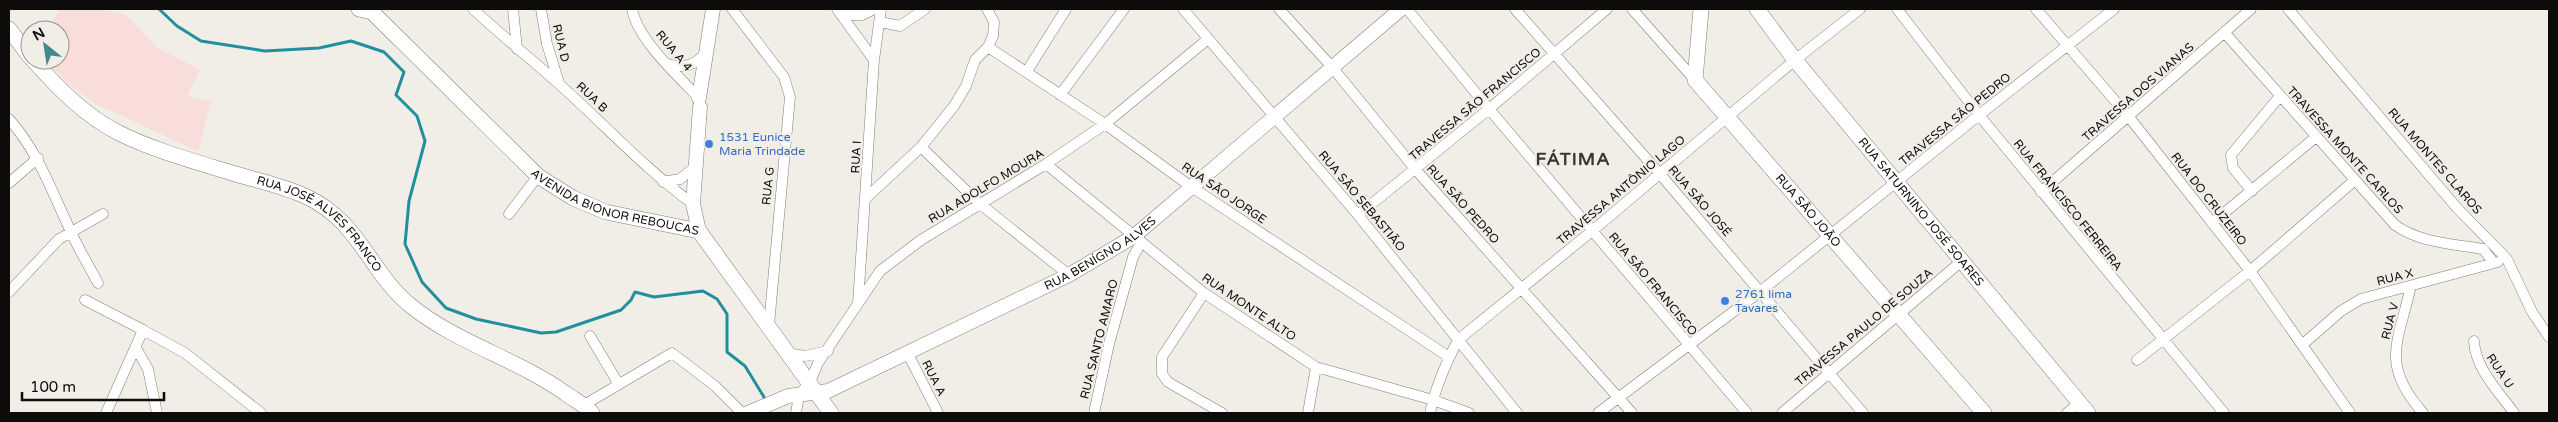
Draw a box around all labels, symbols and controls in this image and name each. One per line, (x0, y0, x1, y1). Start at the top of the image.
north arrow (20, 20, 70, 70)
street label: RUA D (550, 23, 572, 63)
text: N (30, 24, 48, 44)
street label: RUA A 4 (653, 28, 695, 75)
street label: TRAVESSA DOS VIANAS (2079, 40, 2197, 144)
street label: TRAVESSA SÃO FRANCISCO (1406, 45, 1544, 163)
street label: TRAVESSA SÃO PEDRO (1897, 70, 2014, 168)
street label: RUA B (573, 79, 611, 115)
street label: TRAVESSA MONTE CARLOS (2284, 84, 2406, 216)
street label: RUA MONTES CLAROS (2385, 105, 2485, 217)
place label: 1531 Eunice Maria Trindade (719, 130, 805, 158)
street label: TRAVESSA ANTÔNIO LAGO (1554, 132, 1688, 248)
street label: RUA SATURNINO JOSÉ SOARES (1855, 135, 1987, 289)
street label: RUA FRANCISCO FERREIRA (2011, 137, 2125, 273)
marker: 1531 Eunice Maria Trindade (703, 138, 715, 150)
street label: RUA I (848, 140, 864, 174)
street label: RUA ADOLFO MOURA (926, 146, 1046, 226)
street label: RUA SÃO SEBASTIÃO (1316, 148, 1408, 254)
district label: FÁTIMA (1535, 148, 1611, 170)
street label: RUA DO CRUZEIRO (2168, 150, 2250, 249)
street label: RUA SÃO JORGE (1179, 159, 1269, 227)
street label: RUA SÃO PEDRO (1424, 162, 1502, 247)
street label: RUA SÃO JOSÉ (1666, 163, 1735, 239)
street label: AVENIDA BIONOR REBOUCAS (528, 166, 700, 238)
street label: RUA G (759, 166, 777, 206)
street label: RUA SÃO JOÃO (1773, 171, 1844, 250)
street label: RUA JOSÉ ALVES FRANCO (255, 173, 385, 275)
street label: RUA BENÍGNO ALVES (1042, 214, 1159, 293)
street label: RUA SÃO FRANCISCO (1606, 230, 1700, 338)
street label: TRAVESSA PAULO DE SOUZA (1793, 265, 1936, 389)
street label: RUA X (2375, 266, 2415, 288)
street label: RUA MONTE ALTO (1199, 270, 1299, 344)
street label: RUA SANTO AMARO (1077, 277, 1121, 400)
place label: 2761 lima Tavares (1735, 287, 1792, 315)
marker: 2761 lima Tavares (1719, 295, 1731, 307)
street label: RUA V (2379, 300, 2402, 341)
street label: RUA U (2483, 351, 2517, 391)
street label: RUA A (919, 358, 949, 398)
scale bar (22, 370, 165, 402)
text: 100 m (30, 378, 76, 396)

